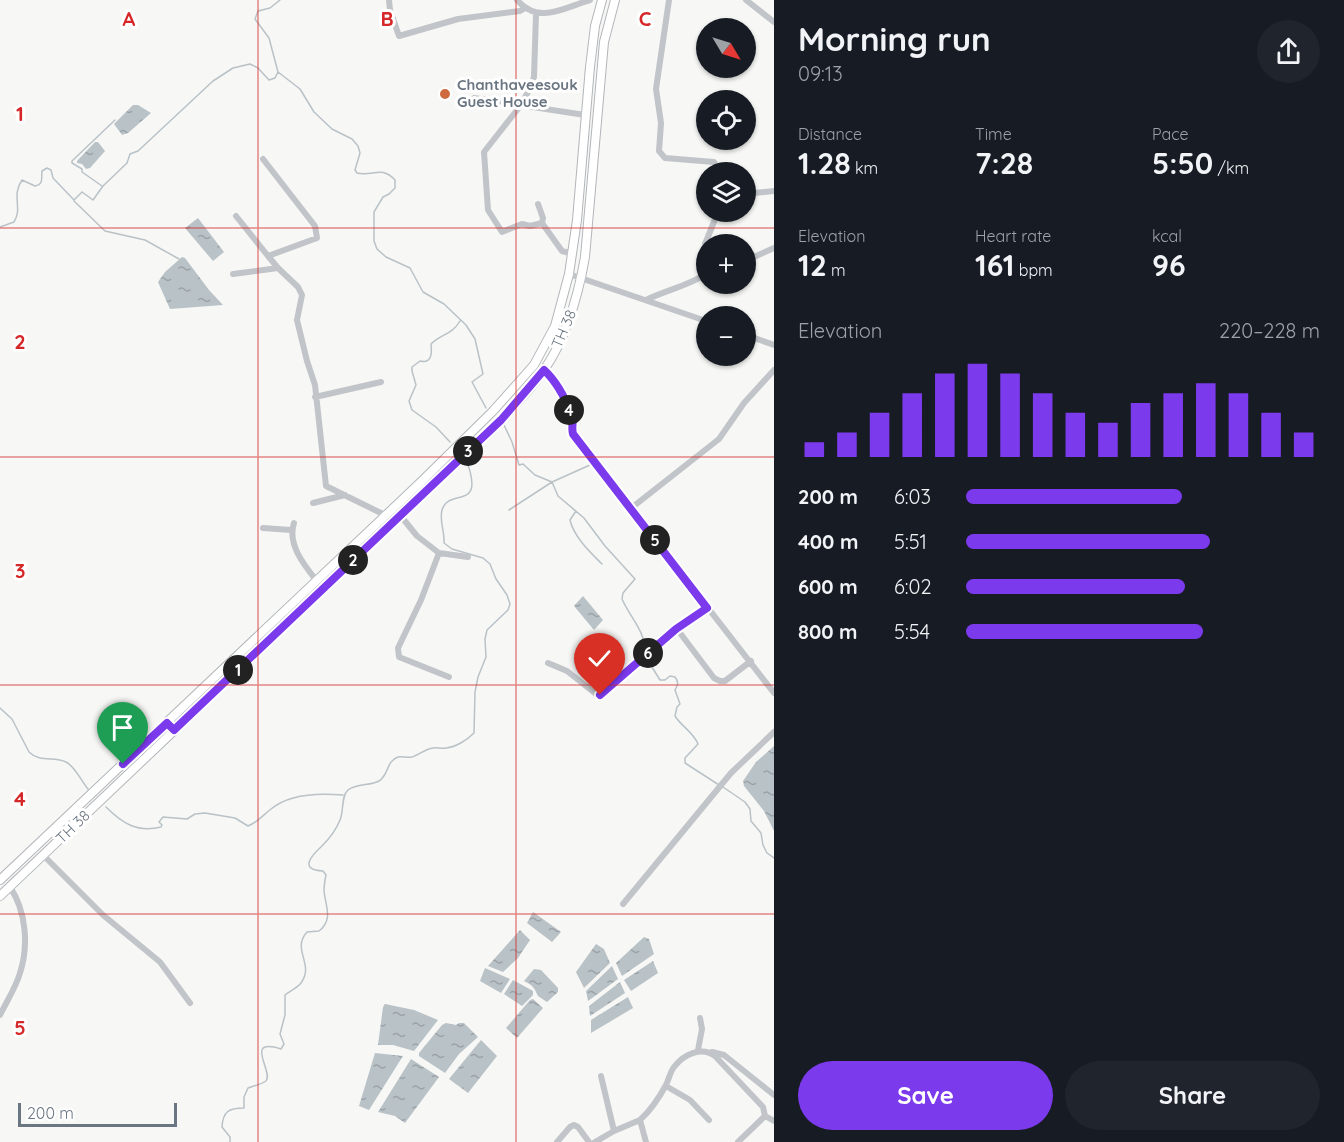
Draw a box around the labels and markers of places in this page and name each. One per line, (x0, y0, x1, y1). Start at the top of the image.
place label: Chanthaveesouk Guest House (457, 75, 578, 111)
marker: Chanthaveesouk Guest House (438, 87, 452, 101)
pin: 4 (554, 395, 584, 425)
pin: 3 (453, 436, 483, 466)
pin: 5 (640, 525, 670, 555)
pin: 2 (338, 545, 368, 575)
pin (574, 633, 625, 695)
pin: 6 (633, 638, 663, 668)
pin: 1 (223, 655, 253, 685)
pin (97, 702, 148, 764)

